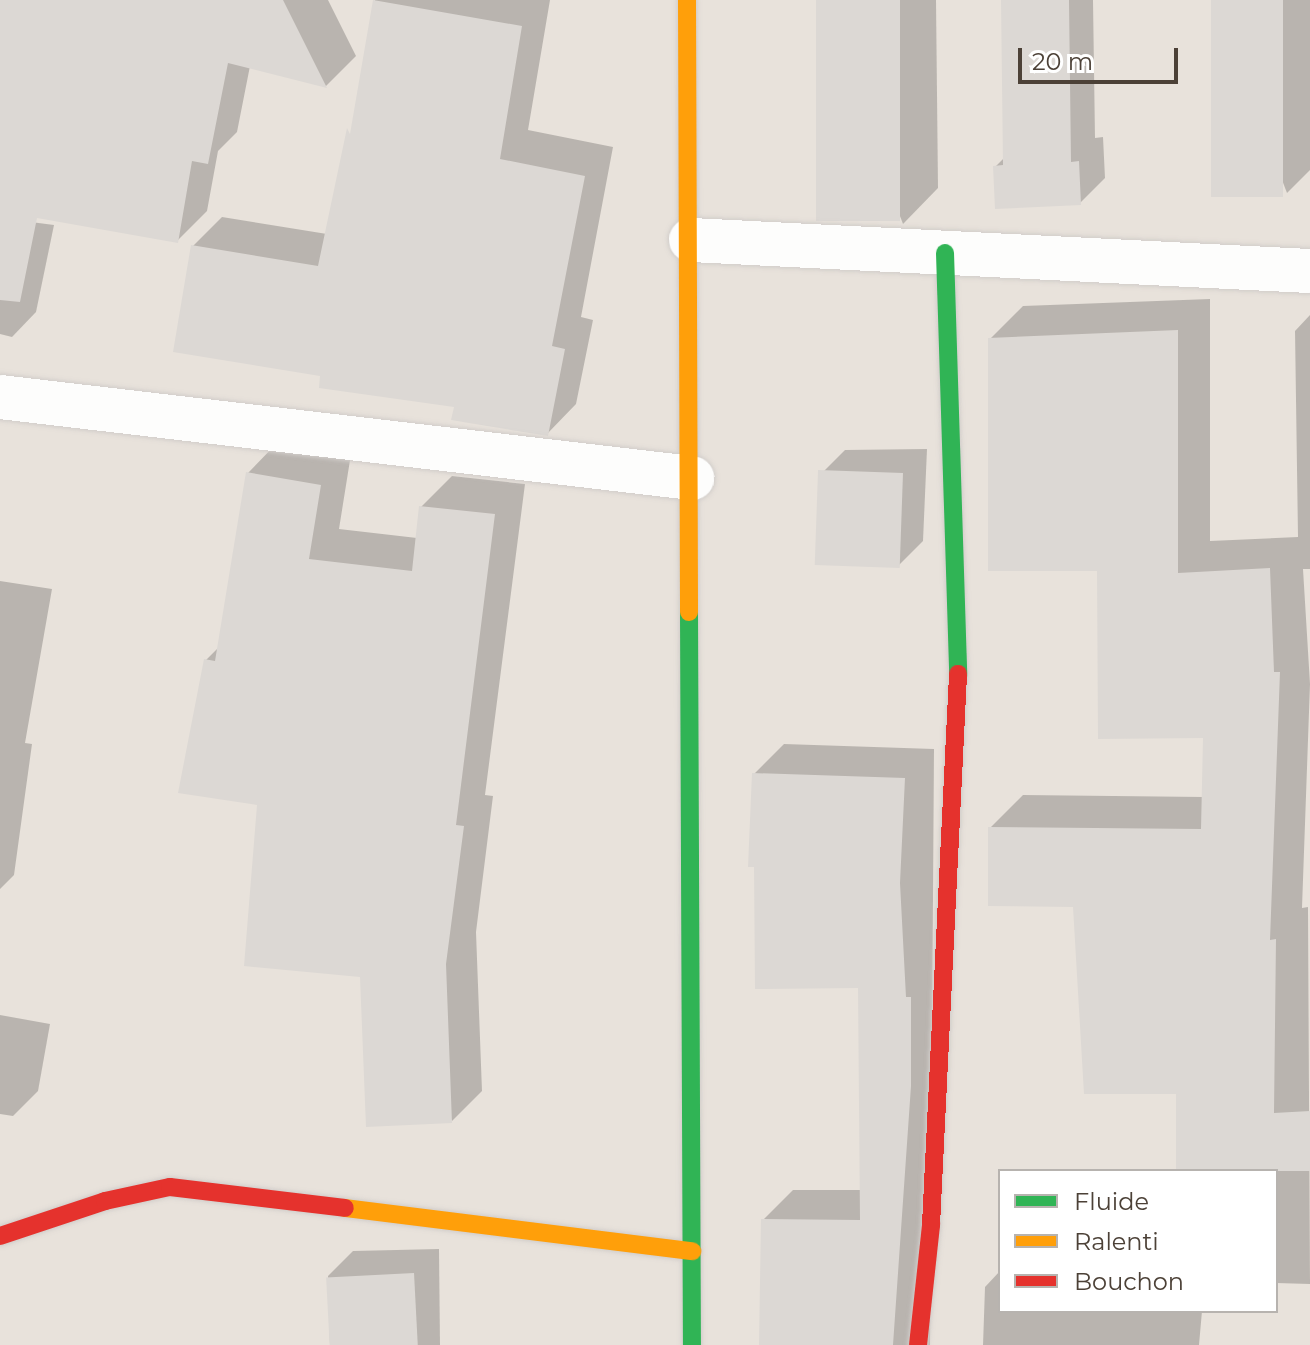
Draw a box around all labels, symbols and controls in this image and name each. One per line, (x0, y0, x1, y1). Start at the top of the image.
scale bar (1022, 32, 1182, 82)
text: 20 m (1032, 47, 1093, 76)
legend (998, 1169, 1278, 1313)
text: Fluide (1074, 1187, 1149, 1216)
text: Ralenti (1074, 1227, 1159, 1256)
text: Bouchon (1074, 1267, 1184, 1296)

